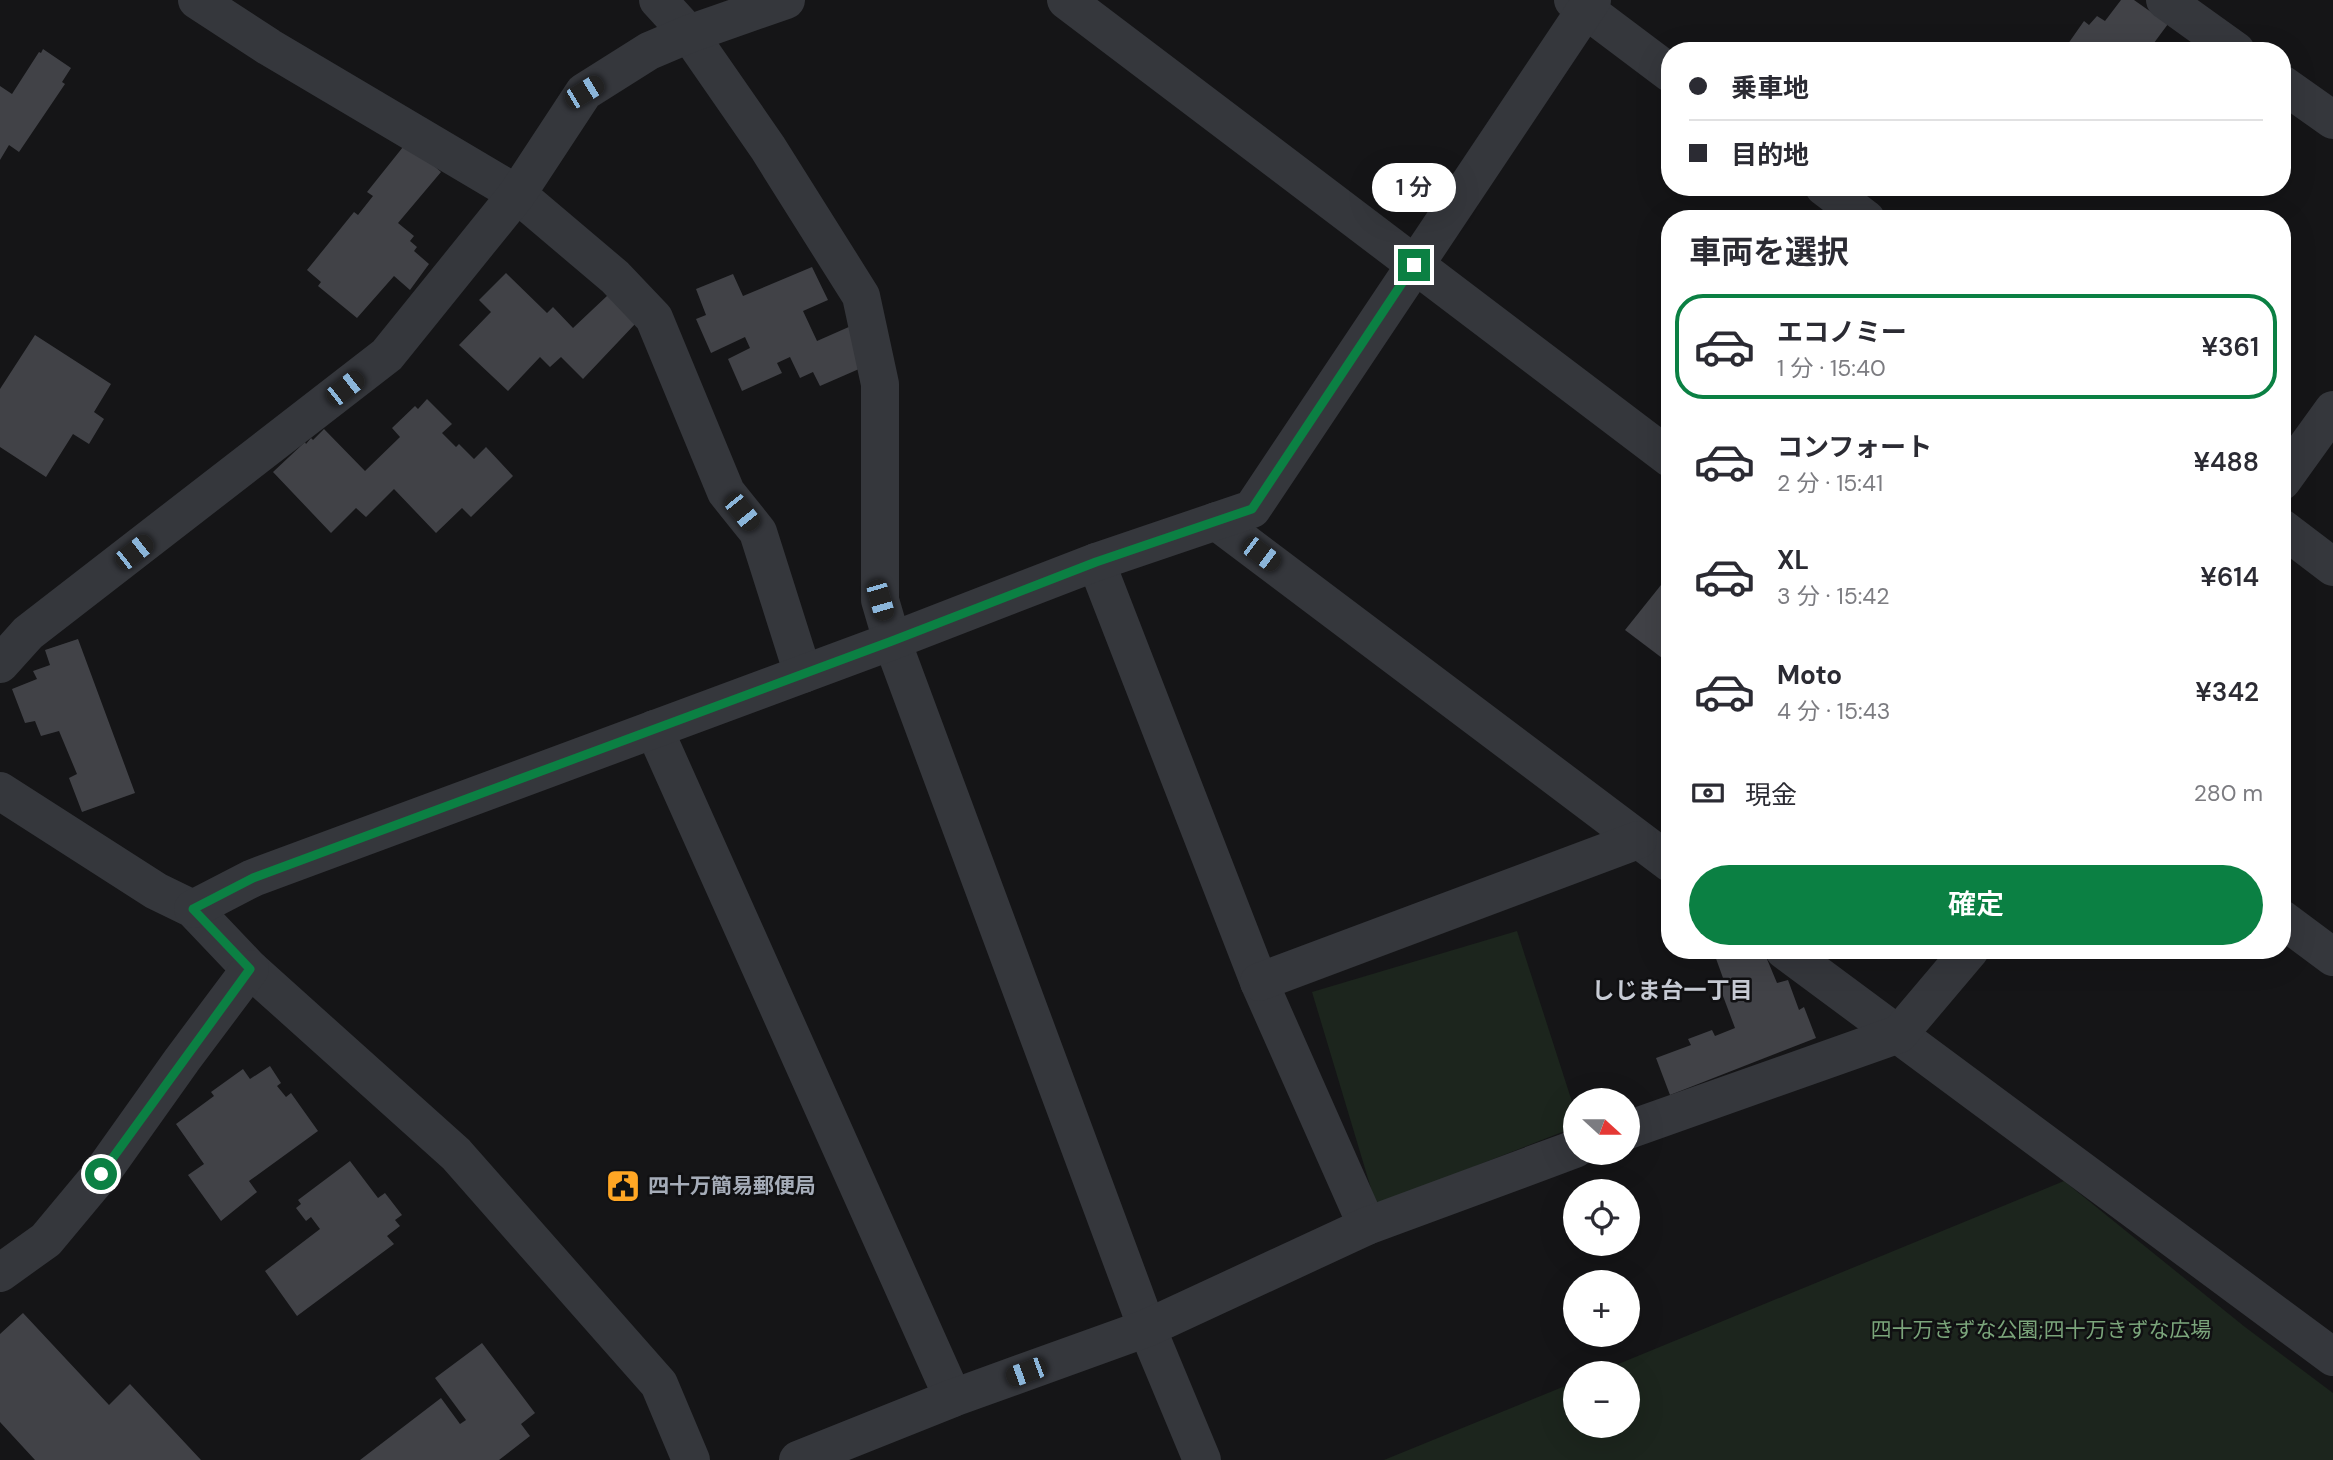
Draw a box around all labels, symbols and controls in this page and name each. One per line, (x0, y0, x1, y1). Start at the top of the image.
text: 乗車地 (1731, 71, 1809, 105)
car (561, 72, 608, 112)
text: 目的地 (1731, 138, 1809, 172)
callout: 1 分 (1372, 163, 1456, 212)
text: 1 分 (1396, 172, 1432, 202)
text: 車両を選択 (1689, 231, 1849, 273)
route end (1398, 249, 1430, 281)
icon: car (1693, 315, 1756, 378)
text: エコノミー (1777, 315, 1907, 349)
text: ¥361 (2201, 330, 2259, 364)
text: 1 分 · 15:40 (1777, 353, 1886, 383)
car (322, 367, 369, 409)
icon: car (1693, 430, 1756, 493)
text: コンフォート (1777, 430, 1932, 464)
text: ¥488 (2193, 445, 2259, 479)
text: 2 分 · 15:41 (1777, 468, 1883, 498)
car (721, 489, 764, 535)
car (111, 531, 158, 573)
car (1238, 533, 1285, 575)
text: XL (1777, 543, 1809, 577)
icon: car (1693, 545, 1756, 608)
text: ¥614 (2200, 560, 2259, 594)
car (865, 577, 896, 623)
text: 3 分 · 15:42 (1777, 581, 1890, 611)
text: Moto (1777, 658, 1842, 692)
icon: car (1693, 660, 1756, 723)
text: ¥342 (2195, 675, 2259, 709)
text: 4 分 · 15:43 (1777, 696, 1890, 726)
icon: cash (1689, 774, 1727, 812)
text: 現金 (1745, 778, 1797, 812)
text: 280 m (2194, 778, 2263, 808)
button: 確定 (1689, 865, 2263, 945)
district label: しじま台一丁目 (1592, 975, 1753, 1005)
north arrow (1563, 1088, 1640, 1166)
map controls (1563, 1088, 1640, 1438)
route start (85, 1158, 117, 1190)
public building icon: 四十万簡易郵便局 (604, 1167, 642, 1205)
place label: 四十万簡易郵便局 (648, 1172, 816, 1200)
button: locate (1563, 1179, 1640, 1256)
button: + (1563, 1270, 1640, 1347)
park label: 四十万きずな公園;四十万きずな広場 (1871, 1316, 2211, 1344)
car (1003, 1355, 1050, 1389)
button: − (1563, 1361, 1640, 1438)

